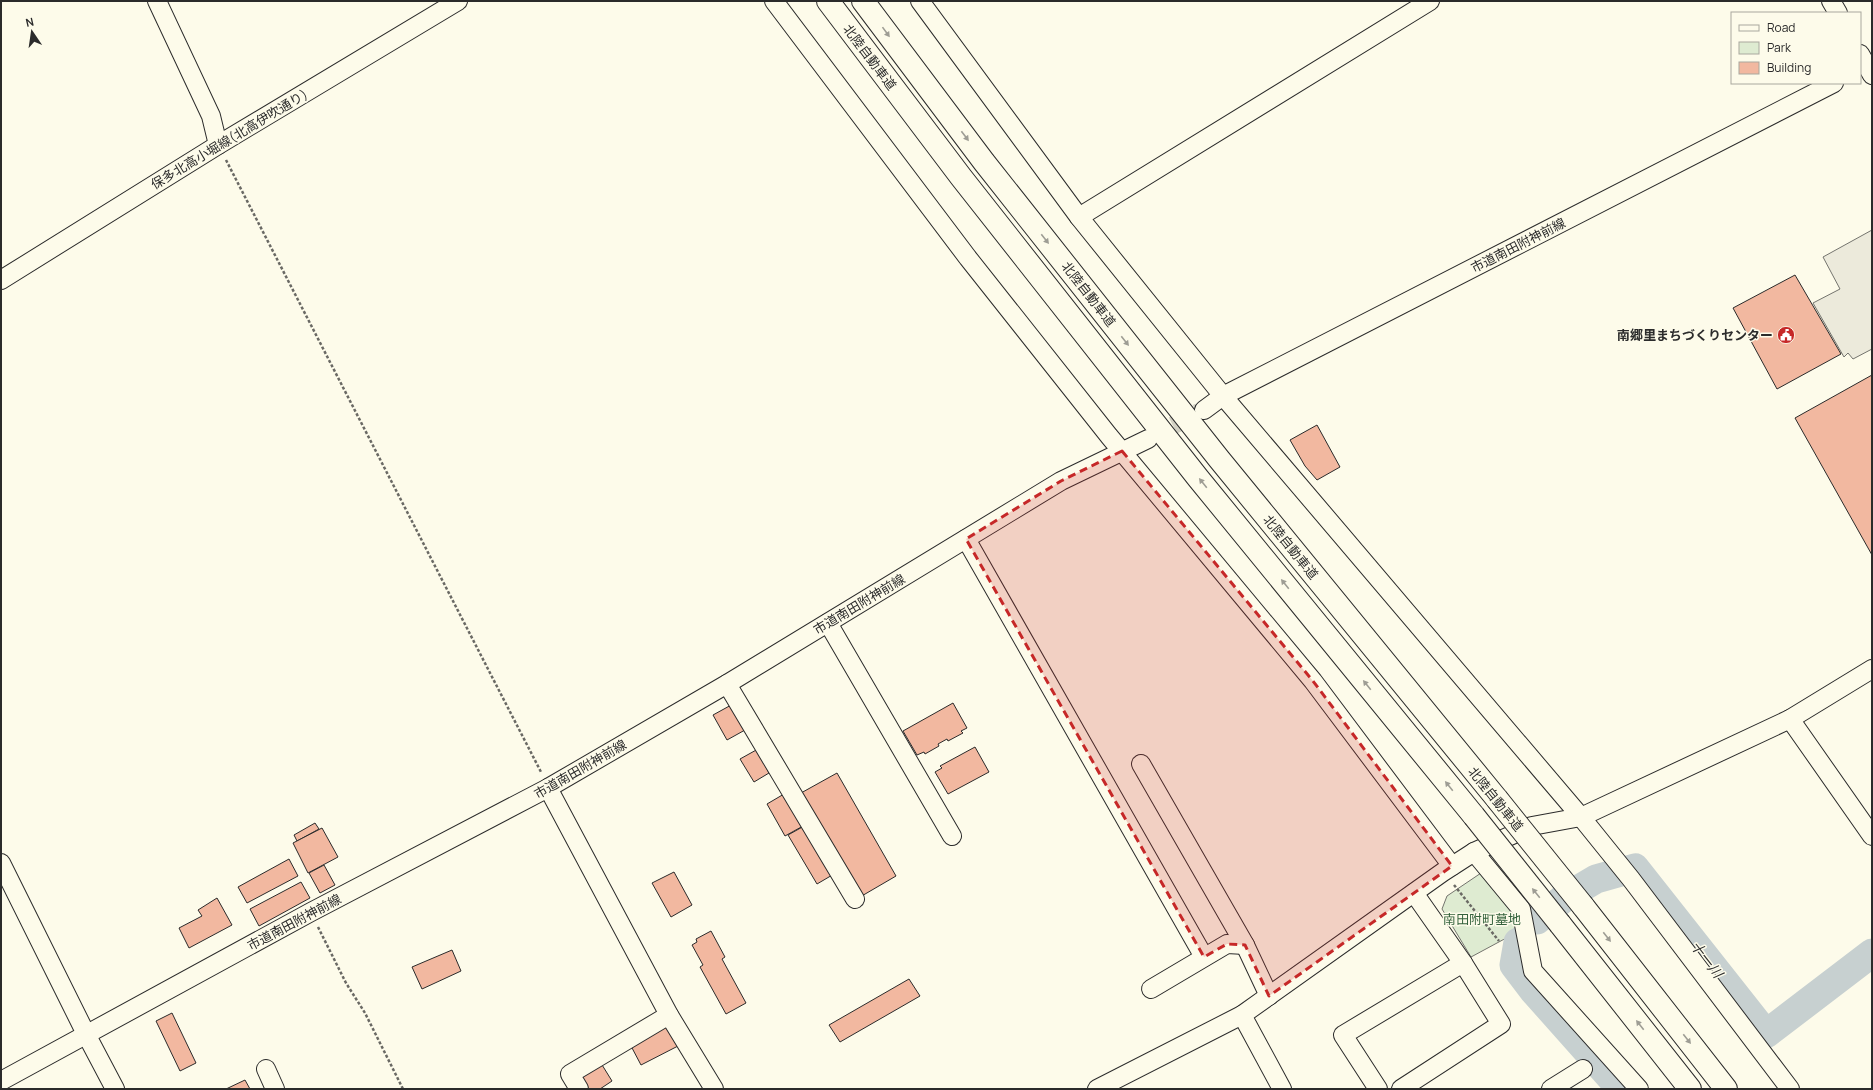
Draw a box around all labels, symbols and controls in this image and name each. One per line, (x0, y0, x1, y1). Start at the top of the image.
north arrow (12, 12, 52, 52)
legend (1731, 12, 1861, 84)
text: N (24, 14, 35, 30)
text: Road (1767, 19, 1795, 36)
street label: 北陸自動車道 (839, 20, 901, 94)
one-way arrow (882, 27, 891, 38)
text: Park (1767, 39, 1792, 56)
text: Building (1767, 59, 1811, 76)
street label: 保多北高小堀線(北高伊吹通り) (147, 85, 311, 193)
one-way arrow (960, 131, 969, 142)
street label: 市道南田附神前線 (1468, 213, 1568, 277)
one-way arrow (1041, 233, 1049, 244)
street label: 北陸自動車道 (1058, 258, 1120, 330)
public building icon: 南郷里まちづくりセンター (1776, 325, 1796, 345)
place label: 南郷里まちづくりセンター (1617, 326, 1773, 344)
one-way arrow (1121, 335, 1130, 346)
one-way arrow (1199, 478, 1208, 489)
street label: 北陸自動車道 (1259, 511, 1323, 583)
street label: 市道南田附神前線 (810, 569, 908, 639)
one-way arrow (1281, 579, 1289, 590)
one-way arrow (1363, 680, 1371, 691)
street label: 市道南田附神前線 (530, 735, 630, 803)
street label: 北陸自動車道 (1464, 763, 1528, 835)
one-way arrow (1445, 781, 1453, 791)
one-way arrow (1531, 888, 1540, 899)
street label: 市道南田附神前線 (244, 890, 344, 954)
park label: 南田附町墓地 (1443, 910, 1521, 928)
one-way arrow (1603, 932, 1611, 943)
water label: 十一川 (1687, 937, 1729, 983)
one-way arrow (1635, 1020, 1644, 1031)
one-way arrow (1683, 1034, 1691, 1045)

